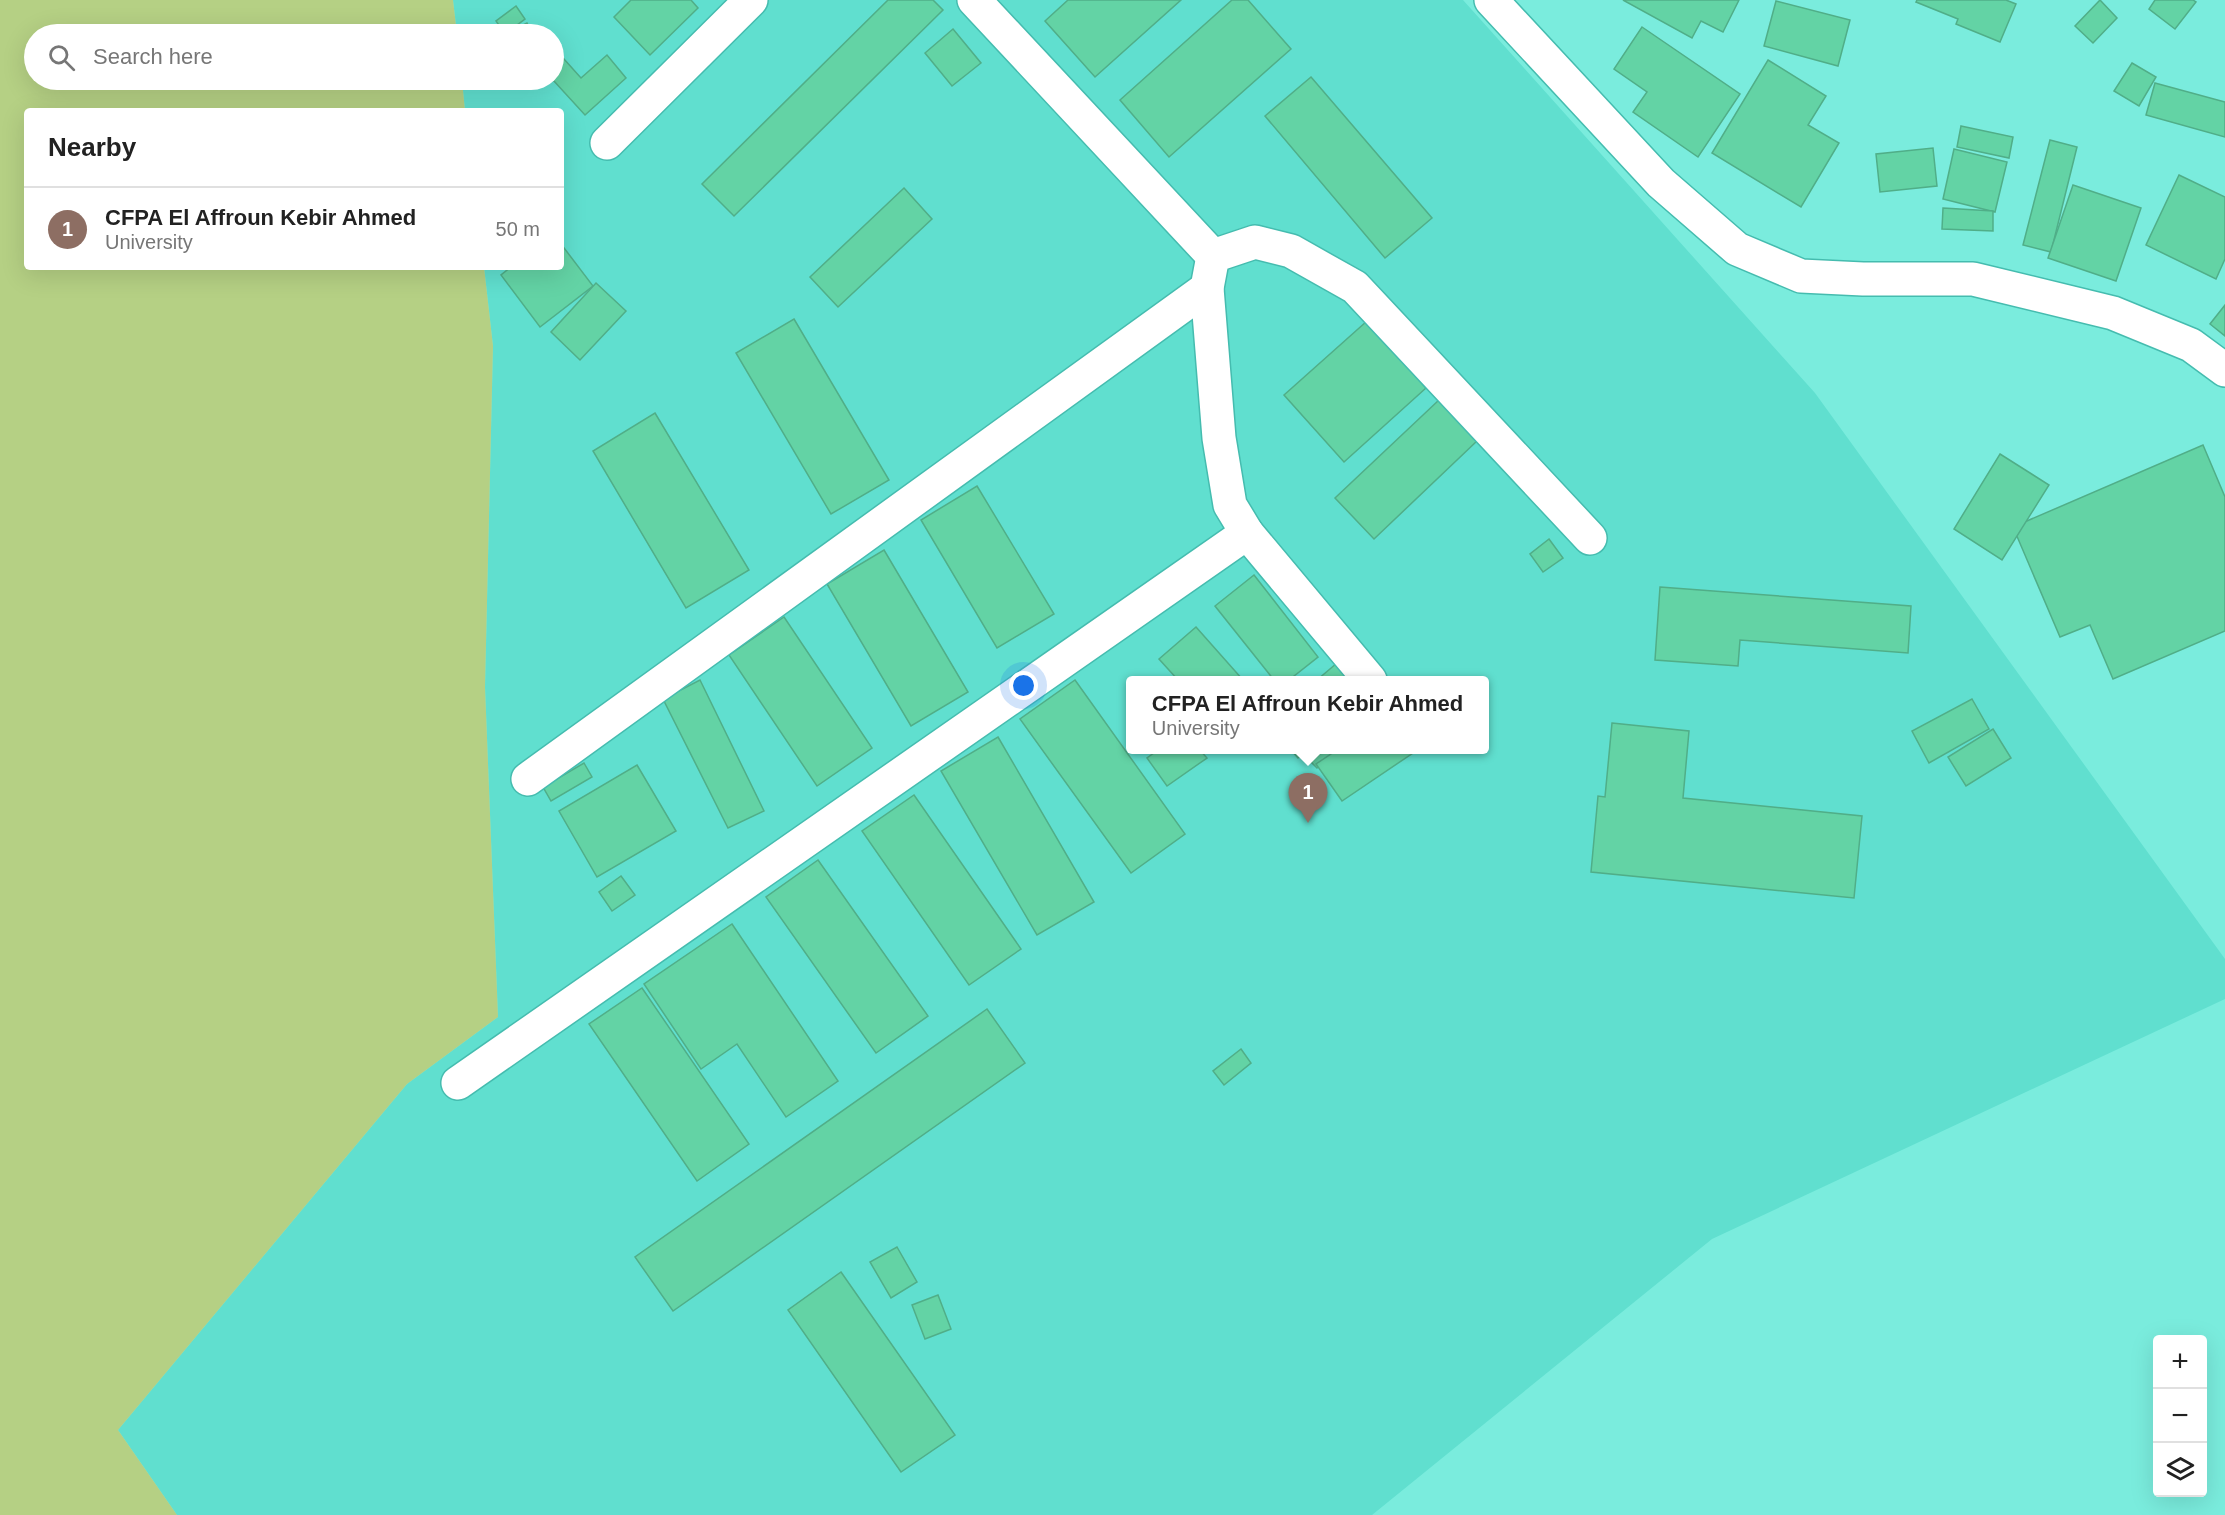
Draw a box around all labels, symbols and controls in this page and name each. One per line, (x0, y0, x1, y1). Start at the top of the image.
search box (24, 24, 564, 90)
icon: search (45, 41, 78, 74)
text: Search here (93, 44, 213, 69)
text: Nearby (48, 132, 136, 162)
text: CFPA El Affroun Kebir Ahmed (105, 205, 416, 230)
text: 1 (62, 218, 73, 240)
text: 50 m (496, 218, 540, 240)
text: University (105, 231, 193, 253)
your location (1009, 671, 1038, 700)
popup (1126, 676, 1489, 754)
text: CFPA El Affroun Kebir Ahmed (1152, 691, 1463, 716)
text: University (1152, 717, 1240, 739)
pin: 1 (1288, 774, 1328, 823)
map controls (2153, 1335, 2207, 1497)
button: + (2153, 1335, 2207, 1389)
button: − (2153, 1389, 2207, 1443)
button: layers (2153, 1443, 2207, 1497)

